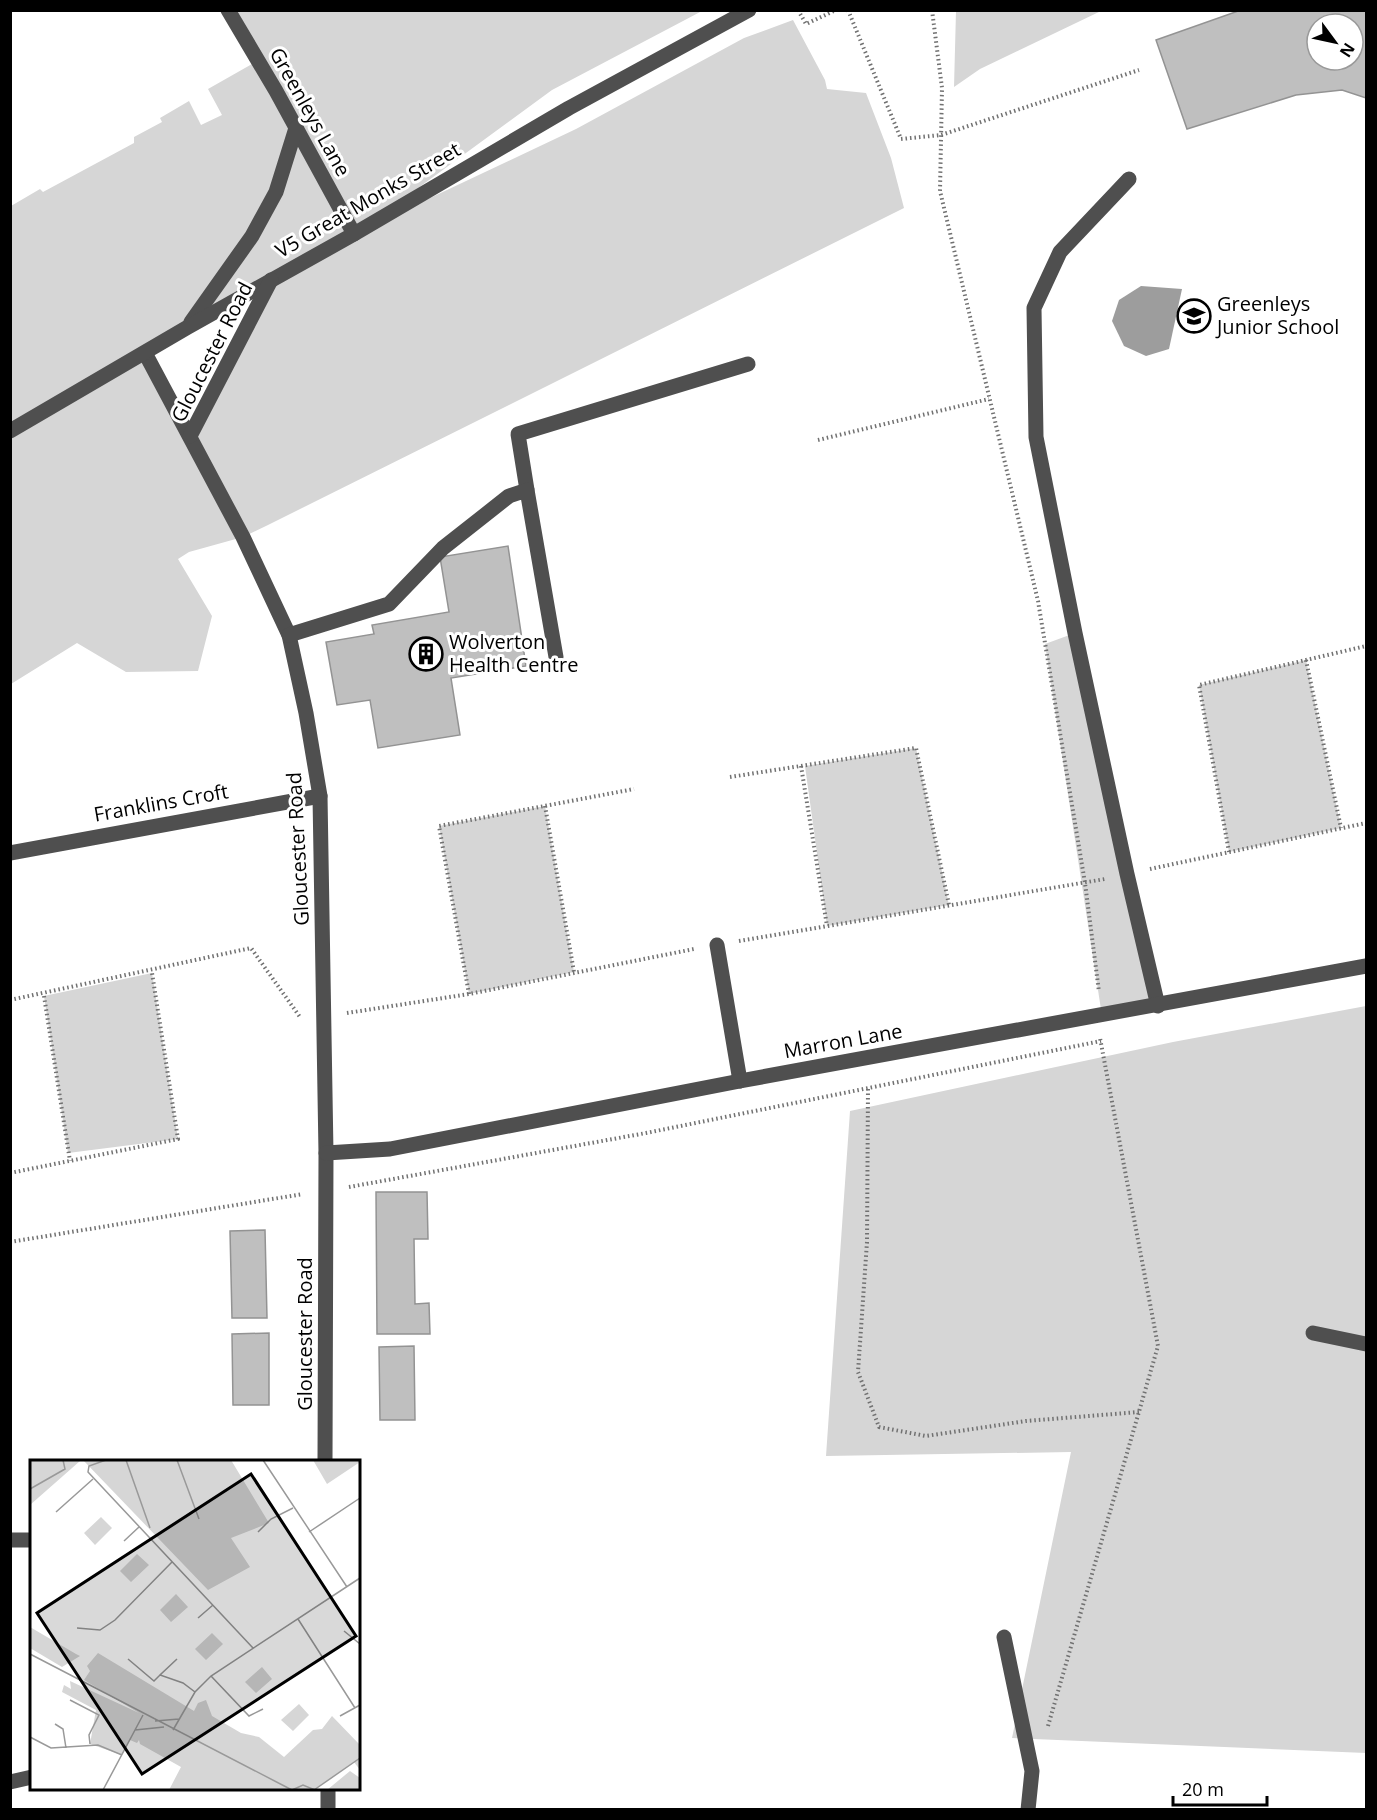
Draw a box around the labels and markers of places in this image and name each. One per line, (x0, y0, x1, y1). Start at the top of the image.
place label: Greenleys Junior School (1215, 290, 1339, 340)
school or university icon: Greenleys Junior School (1176, 298, 1212, 334)
place label: Wolverton Health Centre (449, 628, 578, 678)
building icon: Wolverton Health Centre (408, 636, 444, 672)

